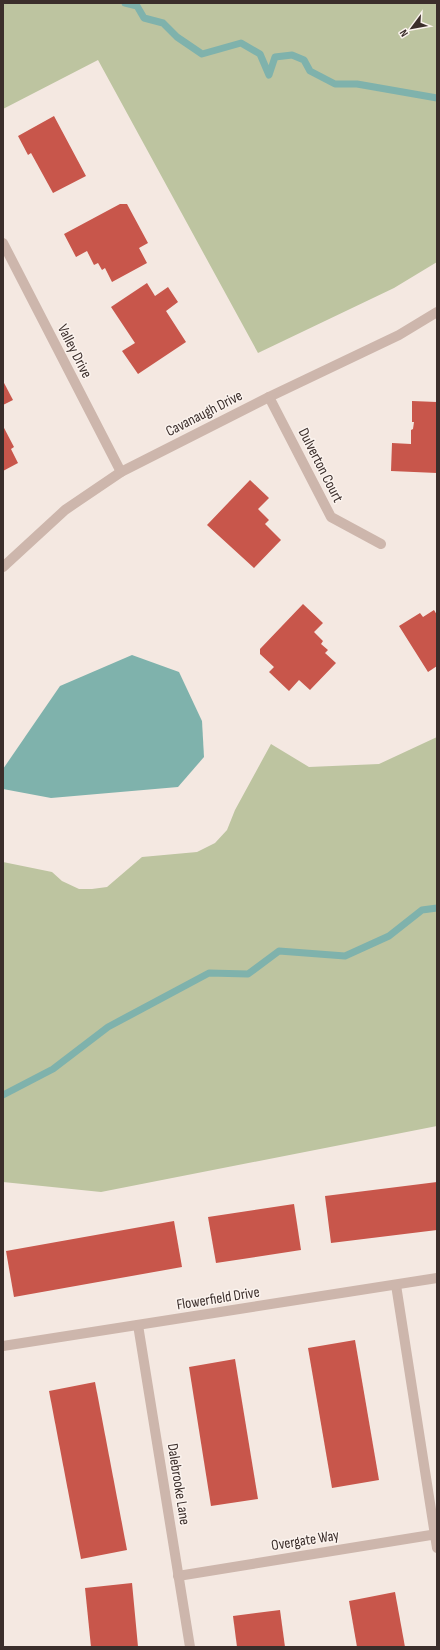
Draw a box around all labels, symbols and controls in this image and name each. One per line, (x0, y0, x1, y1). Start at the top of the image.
north arrow (392, 8, 432, 48)
text: N (397, 27, 411, 39)
street label: Valley Drive (53, 321, 96, 381)
street label: Cavanaugh Drive (163, 386, 246, 441)
street label: Dulverton Court (294, 425, 348, 506)
street label: Flowerfield Drive (175, 1283, 261, 1314)
street label: Dalebrooke Lane (163, 1442, 194, 1526)
street label: Overgate Way (270, 1526, 340, 1555)

